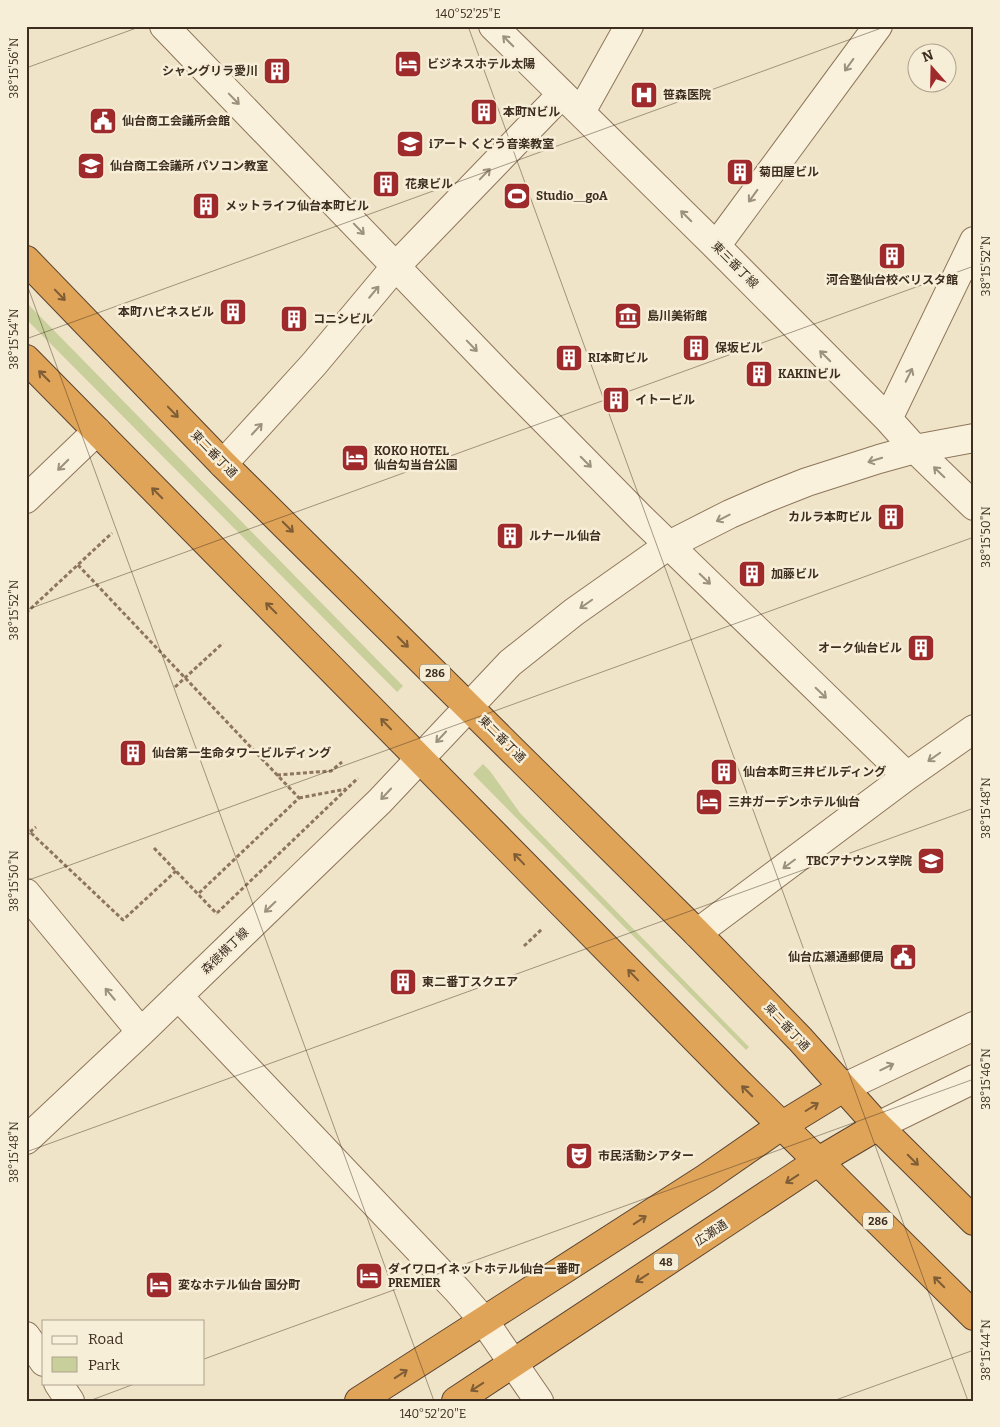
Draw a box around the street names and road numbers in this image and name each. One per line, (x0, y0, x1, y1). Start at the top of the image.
street label: 東三番丁線 (709, 239, 761, 291)
street label: 東二番丁通 (188, 428, 240, 480)
road number: 286 (420, 664, 450, 681)
street label: 東二番丁通 (476, 713, 528, 765)
street label: 森徳横丁線 (199, 925, 251, 977)
street label: 東二番丁通 (761, 1000, 813, 1054)
road number: 286 (863, 1212, 893, 1230)
street label: 広瀬通 (692, 1217, 730, 1249)
road number: 48 (654, 1254, 678, 1270)

